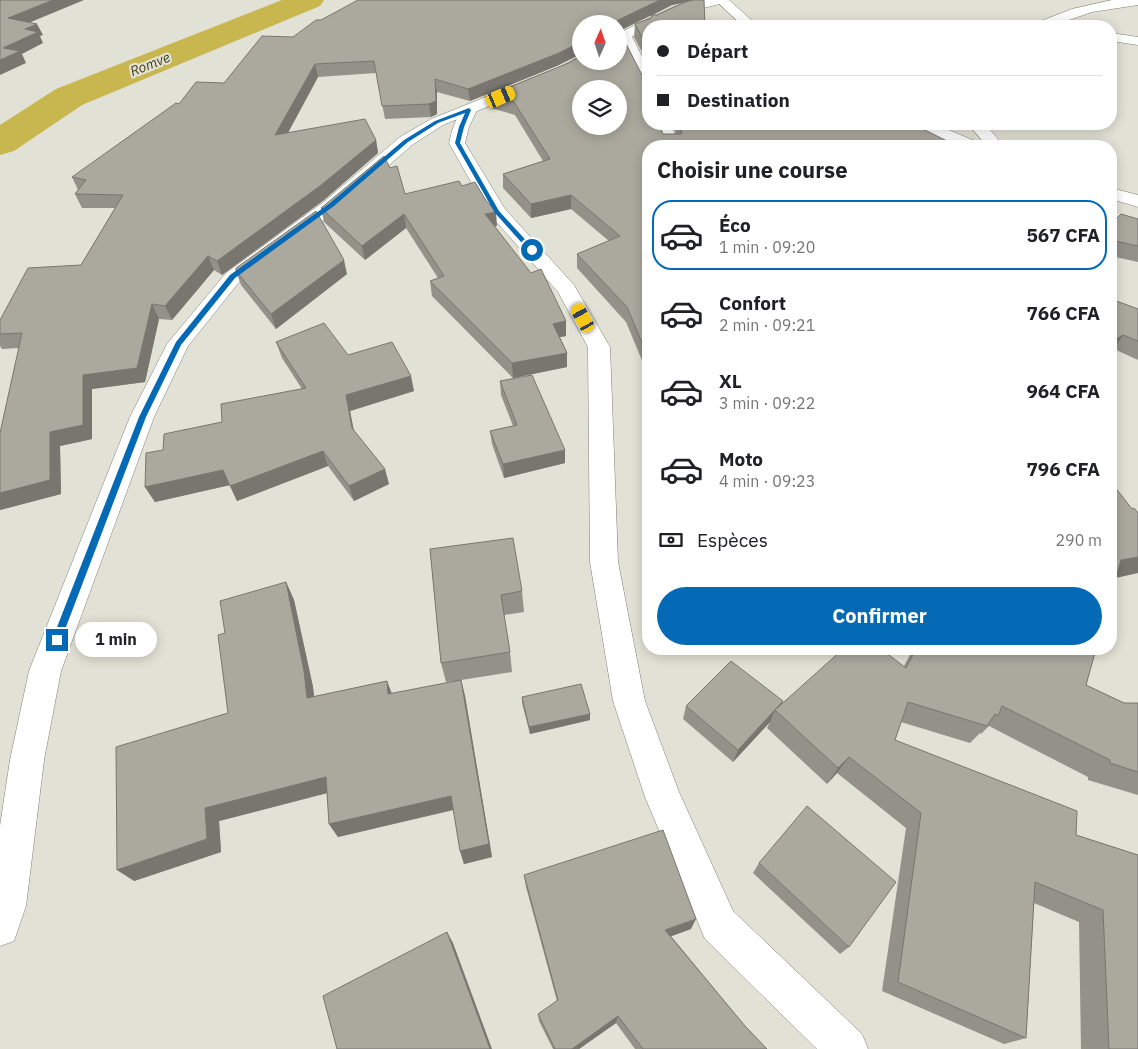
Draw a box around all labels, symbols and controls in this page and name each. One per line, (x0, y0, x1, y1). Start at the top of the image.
north arrow (572, 15, 628, 70)
map controls (572, 15, 627, 135)
text: Départ (687, 39, 748, 63)
water label: Romve (127, 48, 173, 80)
button: layers (572, 80, 627, 135)
car (484, 84, 517, 110)
text: Destination (687, 88, 790, 112)
text: Choisir une course (657, 155, 848, 184)
icon: car (659, 213, 704, 258)
text: Éco (719, 213, 751, 237)
text: 567 CFA (1026, 223, 1100, 247)
text: 1 min · 09:20 (719, 237, 815, 257)
route start (521, 239, 543, 261)
icon: car (659, 291, 704, 336)
text: Confort (719, 291, 786, 315)
car (569, 301, 596, 335)
text: 766 CFA (1026, 301, 1100, 325)
text: 2 min · 09:21 (719, 315, 815, 335)
icon: car (659, 369, 704, 414)
text: XL (719, 369, 742, 393)
text: 964 CFA (1026, 379, 1100, 403)
text: 3 min · 09:22 (719, 393, 815, 413)
icon: car (659, 447, 704, 492)
text: Moto (719, 447, 763, 471)
text: 796 CFA (1026, 457, 1100, 481)
text: 4 min · 09:23 (719, 471, 815, 491)
icon: cash (657, 526, 685, 554)
text: Espèces (697, 528, 768, 552)
text: 290 m (1055, 530, 1102, 550)
button: Confirmer (657, 587, 1102, 645)
callout: 1 min (74, 622, 157, 658)
route end (46, 629, 68, 651)
text: 1 min (95, 629, 137, 649)

